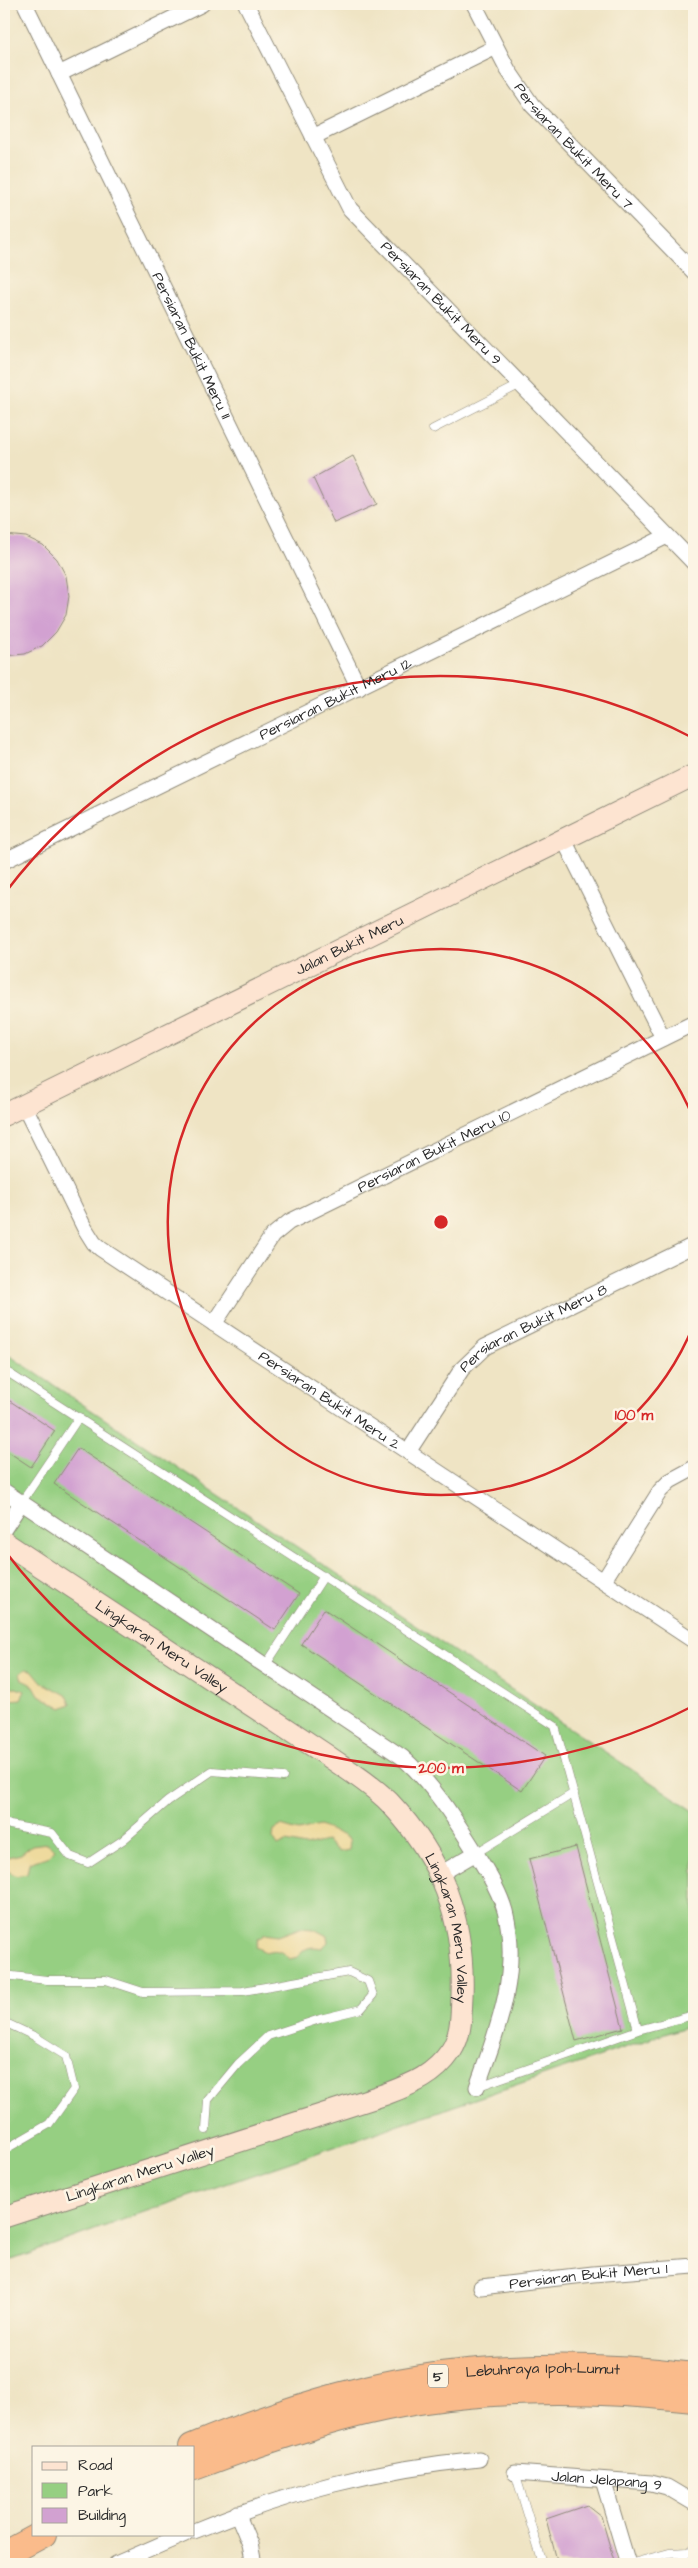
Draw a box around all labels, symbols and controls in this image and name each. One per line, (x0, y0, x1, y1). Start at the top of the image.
street label: Persiaran Bukit Meru 7 (509, 79, 638, 214)
street label: Persiaran Bukit Meru 9 (376, 237, 506, 370)
street label: Persiaran Bukit Meru 11 (147, 269, 236, 423)
street label: Persiaran Bukit Meru 12 (256, 653, 416, 745)
street label: Jalan Bukit Meru (292, 910, 407, 981)
street label: Persiaran Bukit Meru 10 (354, 1104, 515, 1198)
centre of rings (432, 1213, 450, 1231)
street label: Persiaran Bukit Meru 8 (455, 1279, 611, 1377)
street label: Persiaran Bukit Meru 2 (254, 1346, 405, 1455)
text: 100 m (615, 1405, 654, 1426)
street label: Lingkaran Meru Valley (91, 1595, 232, 1699)
text: 200 m (417, 1758, 464, 1779)
street label: Lingkaran Meru Valley (419, 1849, 472, 2004)
street label: Lingkaran Meru Valley (63, 2140, 217, 2208)
street label: Persiaran Bukit Meru 1 (508, 2258, 669, 2295)
street label: Lebuhraya Ipoh-Lumut (465, 2358, 621, 2383)
road number: 5 (428, 2364, 448, 2388)
legend (32, 2446, 195, 2536)
text: Road (78, 2455, 113, 2476)
street label: Jalan Jelapang 9 (551, 2466, 664, 2496)
text: Park (78, 2481, 113, 2502)
text: Building (78, 2505, 126, 2527)

